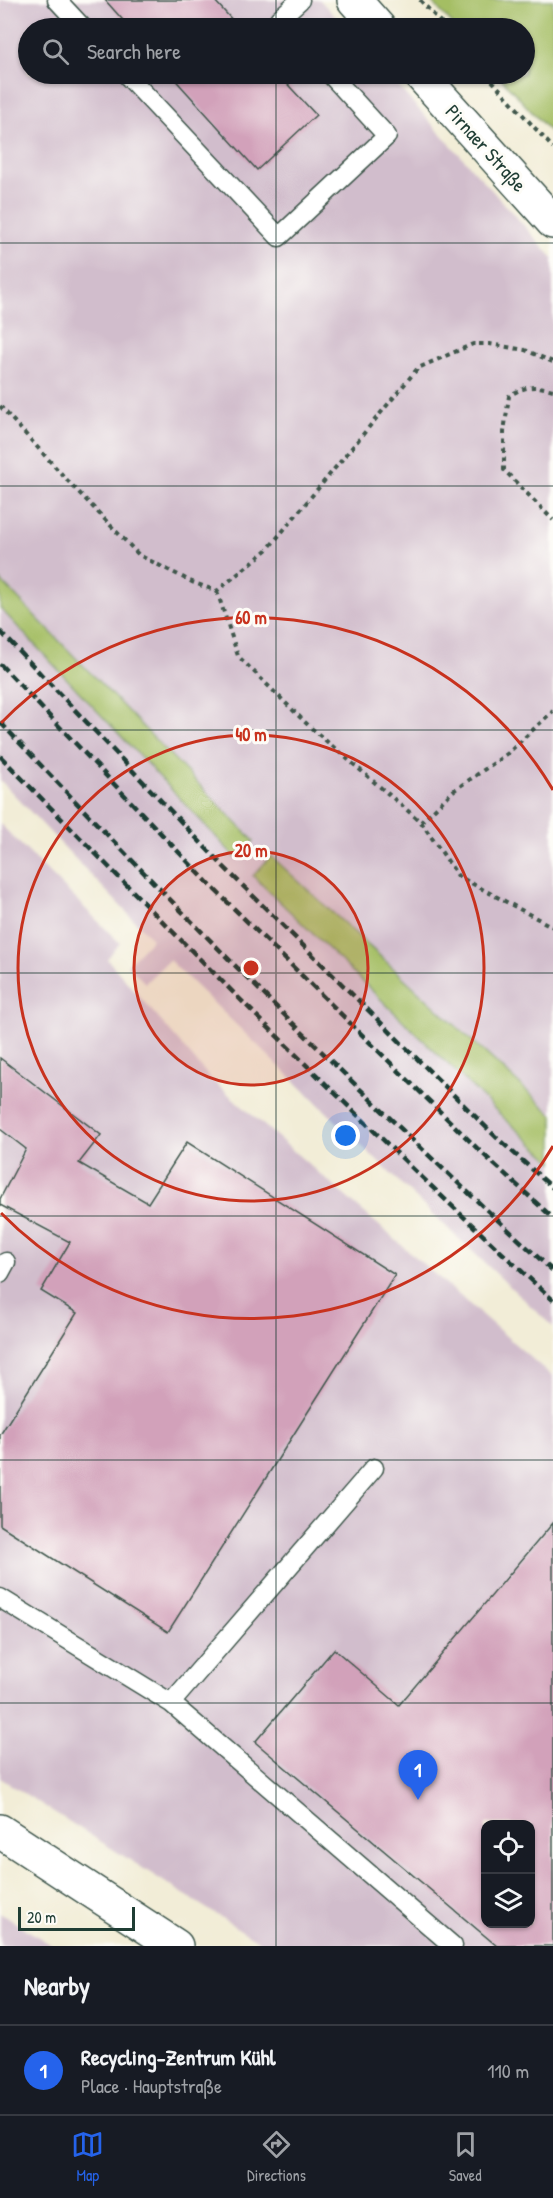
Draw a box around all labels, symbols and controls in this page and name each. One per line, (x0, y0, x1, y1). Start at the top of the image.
search box (18, 18, 535, 84)
icon: search (39, 35, 72, 68)
text: Search here (87, 36, 181, 66)
street label: Pirnaer Straße (440, 98, 533, 197)
text: 60 m (235, 605, 267, 630)
text: 40 m (235, 722, 267, 747)
text: 20 m (235, 838, 267, 863)
centre of rings (241, 958, 261, 978)
your location (331, 1121, 360, 1150)
pin: 1 (398, 1750, 438, 1800)
map controls (481, 1820, 535, 1928)
button: locate (481, 1820, 535, 1874)
button: layers (481, 1874, 535, 1928)
scale bar (18, 1904, 135, 1932)
text: 20 m (27, 1906, 56, 1928)
text: Nearby (24, 1968, 90, 2003)
text: Recycling-Zentrum Kühl (81, 2042, 276, 2072)
text: 1 (40, 2057, 47, 2084)
text: 110 m (487, 2057, 529, 2084)
text: Place · Hauptstraße (81, 2072, 222, 2099)
tab: Map (71, 2128, 104, 2186)
tab: Directions (247, 2128, 306, 2186)
tab: Saved (449, 2128, 482, 2186)

